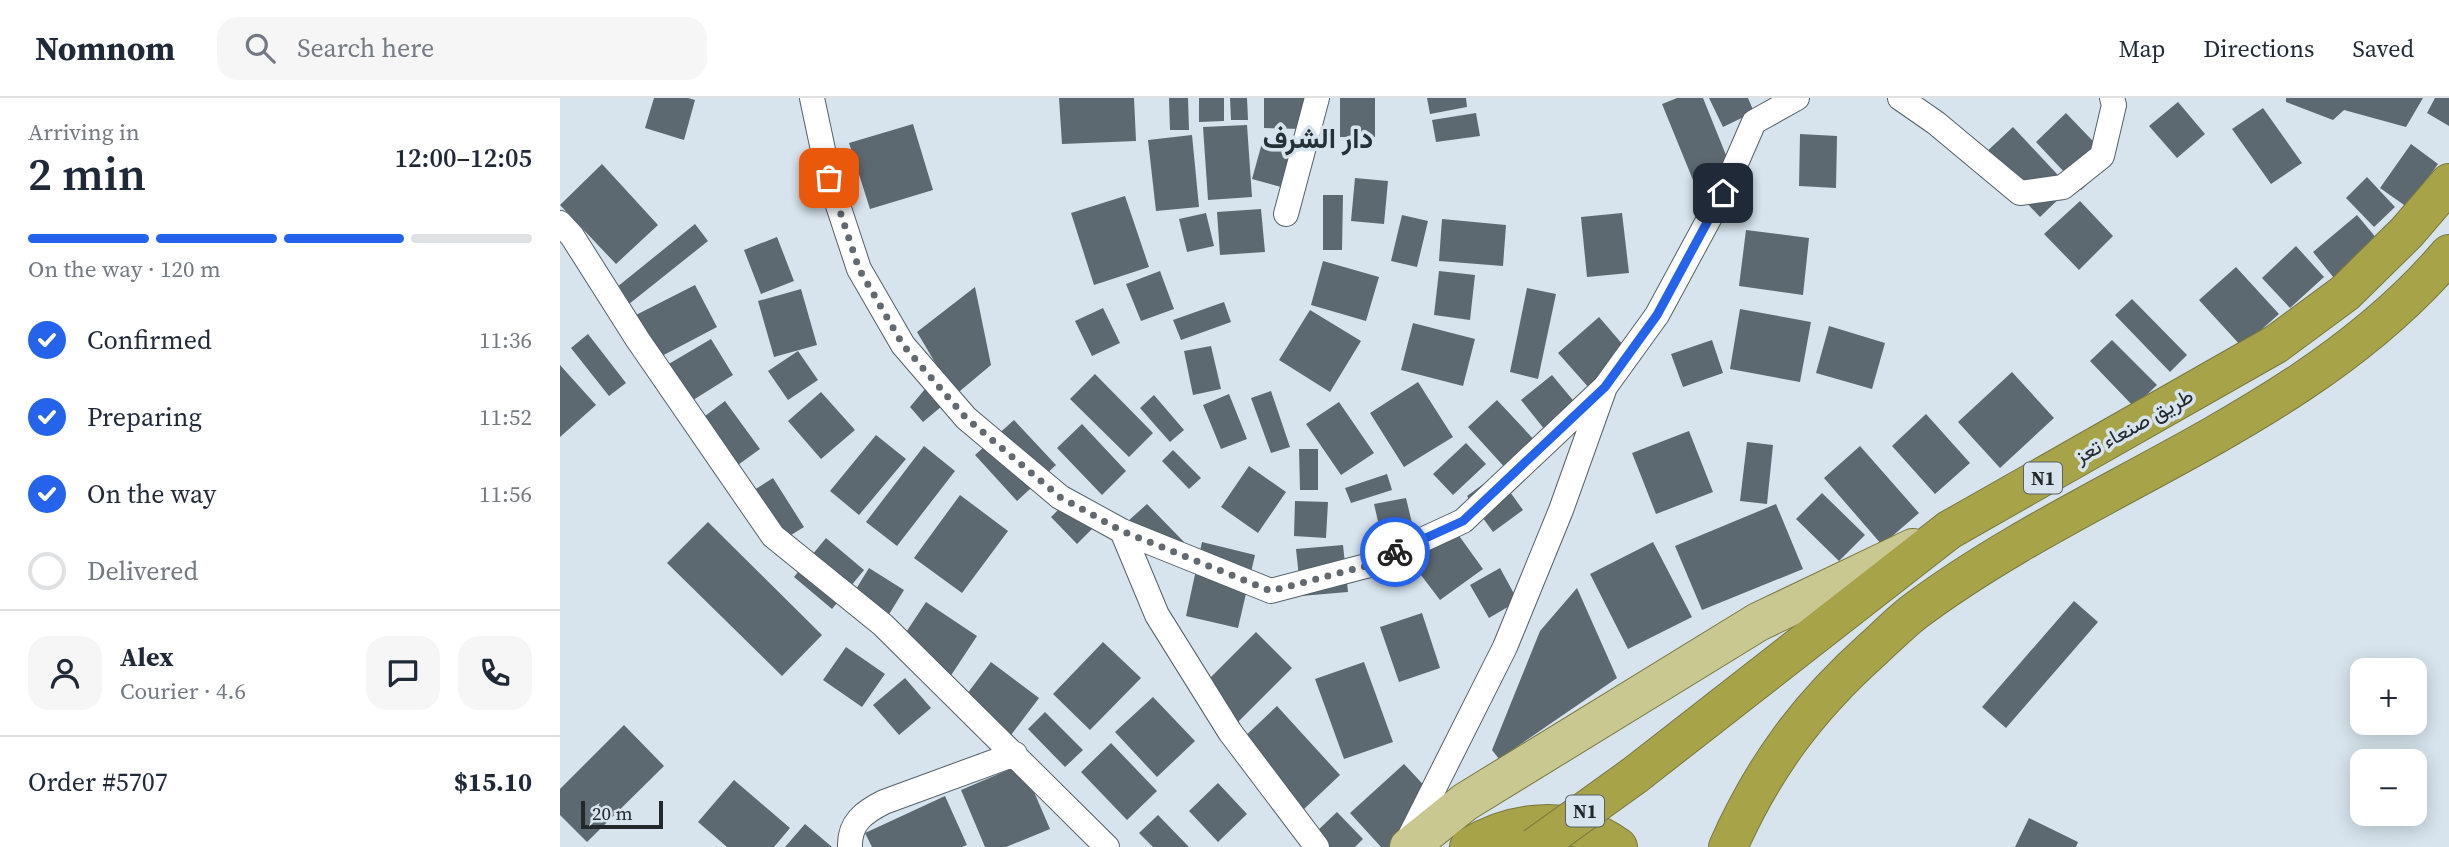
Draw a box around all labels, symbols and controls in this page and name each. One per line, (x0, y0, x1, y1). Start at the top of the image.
search box (217, 17, 707, 80)
text: Nomnom (35, 26, 175, 71)
icon: search (241, 29, 279, 67)
text: Search here (297, 30, 434, 66)
text: Map (2118, 32, 2165, 65)
text: Directions (2203, 32, 2314, 65)
text: Saved (2352, 32, 2414, 65)
text: Arriving in (28, 116, 140, 148)
district label: دار الشرف (1263, 119, 1373, 157)
text: 12:00–12:05 (395, 140, 532, 176)
text: 2 min (28, 142, 146, 205)
pin (799, 148, 859, 208)
icon: bag (810, 159, 848, 197)
pin (1693, 163, 1753, 223)
icon: home (1704, 174, 1742, 212)
text: On the way · 120 m (28, 253, 221, 285)
icon: check (28, 321, 66, 359)
text: Confirmed (87, 322, 212, 358)
text: 11:36 (479, 324, 532, 356)
street label: طريق صنعاء تعز (2068, 381, 2198, 471)
icon: check (28, 398, 66, 436)
text: Preparing (87, 399, 202, 435)
text: 11:52 (479, 401, 532, 433)
road number: N1 (2024, 462, 2062, 494)
icon: check (28, 475, 66, 513)
text: On the way (87, 476, 216, 512)
text: 11:56 (479, 478, 532, 510)
courier (1360, 517, 1430, 587)
icon: bike (1376, 533, 1414, 571)
text: Delivered (87, 553, 198, 589)
button: person (28, 636, 102, 710)
button: chat (366, 636, 440, 710)
button: phone (458, 636, 532, 710)
text: Alex (120, 639, 174, 675)
map controls (2350, 658, 2427, 826)
button: + (2350, 658, 2427, 735)
text: Courier · 4.6 (120, 675, 246, 707)
button: − (2350, 749, 2427, 826)
text: Order #5707 (28, 764, 168, 800)
text: $15.10 (454, 764, 532, 800)
road number: N1 (1566, 796, 1604, 826)
scale bar (581, 798, 663, 830)
text: 20 m (592, 800, 633, 826)

